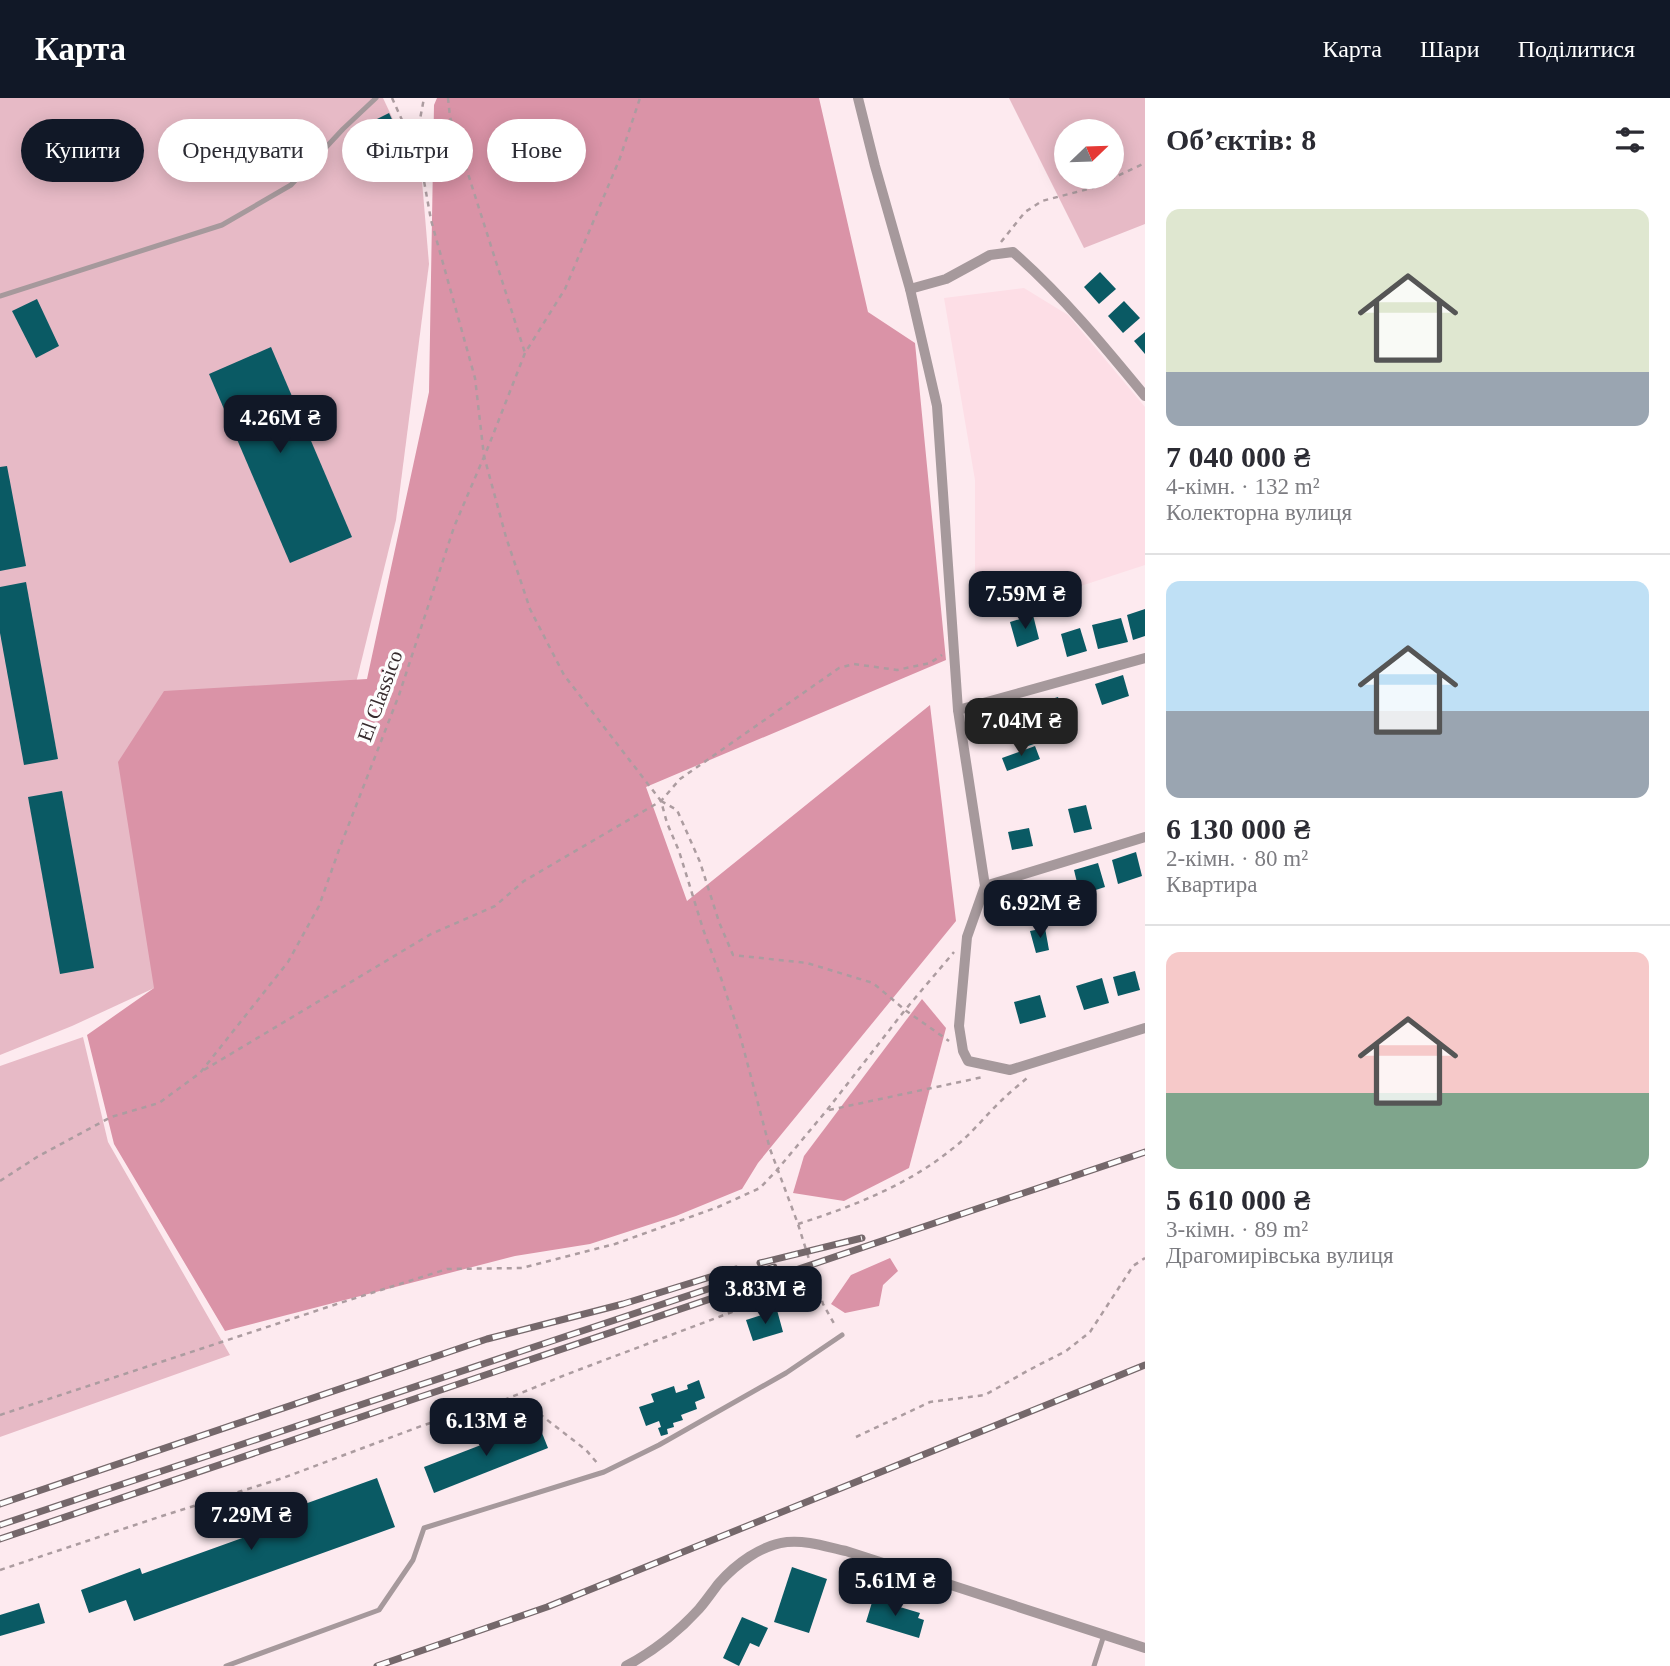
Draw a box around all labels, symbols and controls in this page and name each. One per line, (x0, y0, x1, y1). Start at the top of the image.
text: Карта (35, 31, 126, 67)
text: Карта (1322, 36, 1382, 62)
text: Шари (1420, 36, 1480, 62)
text: Поділитися (1518, 36, 1635, 62)
chip: Купити (21, 119, 144, 182)
chip: Орендувати (158, 119, 328, 182)
chip: Фільтри (342, 119, 473, 182)
chip: Нове (487, 119, 586, 182)
north arrow (1054, 119, 1124, 189)
map controls (1054, 119, 1124, 189)
icon: filters (1611, 121, 1649, 159)
text: Об’єктів: 8 (1166, 123, 1316, 156)
icon: home (1345, 255, 1471, 381)
pin: 4.26M ₴ (215, 396, 345, 455)
text: 4.26M ₴ (240, 405, 320, 430)
text: 7 040 000 ₴ (1166, 440, 1310, 473)
text: 4-кімн. · 132 m² (1166, 474, 1320, 499)
text: Колекторна вулиця (1166, 500, 1352, 525)
pin: 7.59M ₴ (960, 572, 1090, 631)
text: 7.59M ₴ (985, 581, 1065, 606)
icon: home (1345, 627, 1471, 753)
street label: El Classico (352, 647, 408, 745)
pin: 7.04M ₴ (956, 698, 1086, 758)
text: 7.04M ₴ (981, 708, 1061, 733)
text: 6 130 000 ₴ (1166, 812, 1310, 845)
text: 2-кімн. · 80 m² (1166, 846, 1308, 871)
text: Квартира (1166, 872, 1257, 897)
pin: 6.92M ₴ (975, 880, 1105, 940)
text: 6.92M ₴ (1000, 890, 1080, 915)
icon: home (1345, 998, 1471, 1124)
text: 5 610 000 ₴ (1166, 1183, 1310, 1216)
text: 3-кімн. · 89 m² (1166, 1217, 1308, 1242)
text: Драгомирівська вулиця (1166, 1243, 1394, 1268)
pin: 3.83M ₴ (700, 1266, 830, 1326)
text: 3.83M ₴ (725, 1276, 805, 1301)
pin: 6.13M ₴ (421, 1398, 551, 1458)
text: 6.13M ₴ (446, 1408, 526, 1433)
pin: 7.29M ₴ (186, 1492, 316, 1552)
text: 7.29M ₴ (211, 1502, 291, 1527)
pin: 5.61M ₴ (830, 1558, 960, 1618)
text: 5.61M ₴ (855, 1568, 935, 1593)

